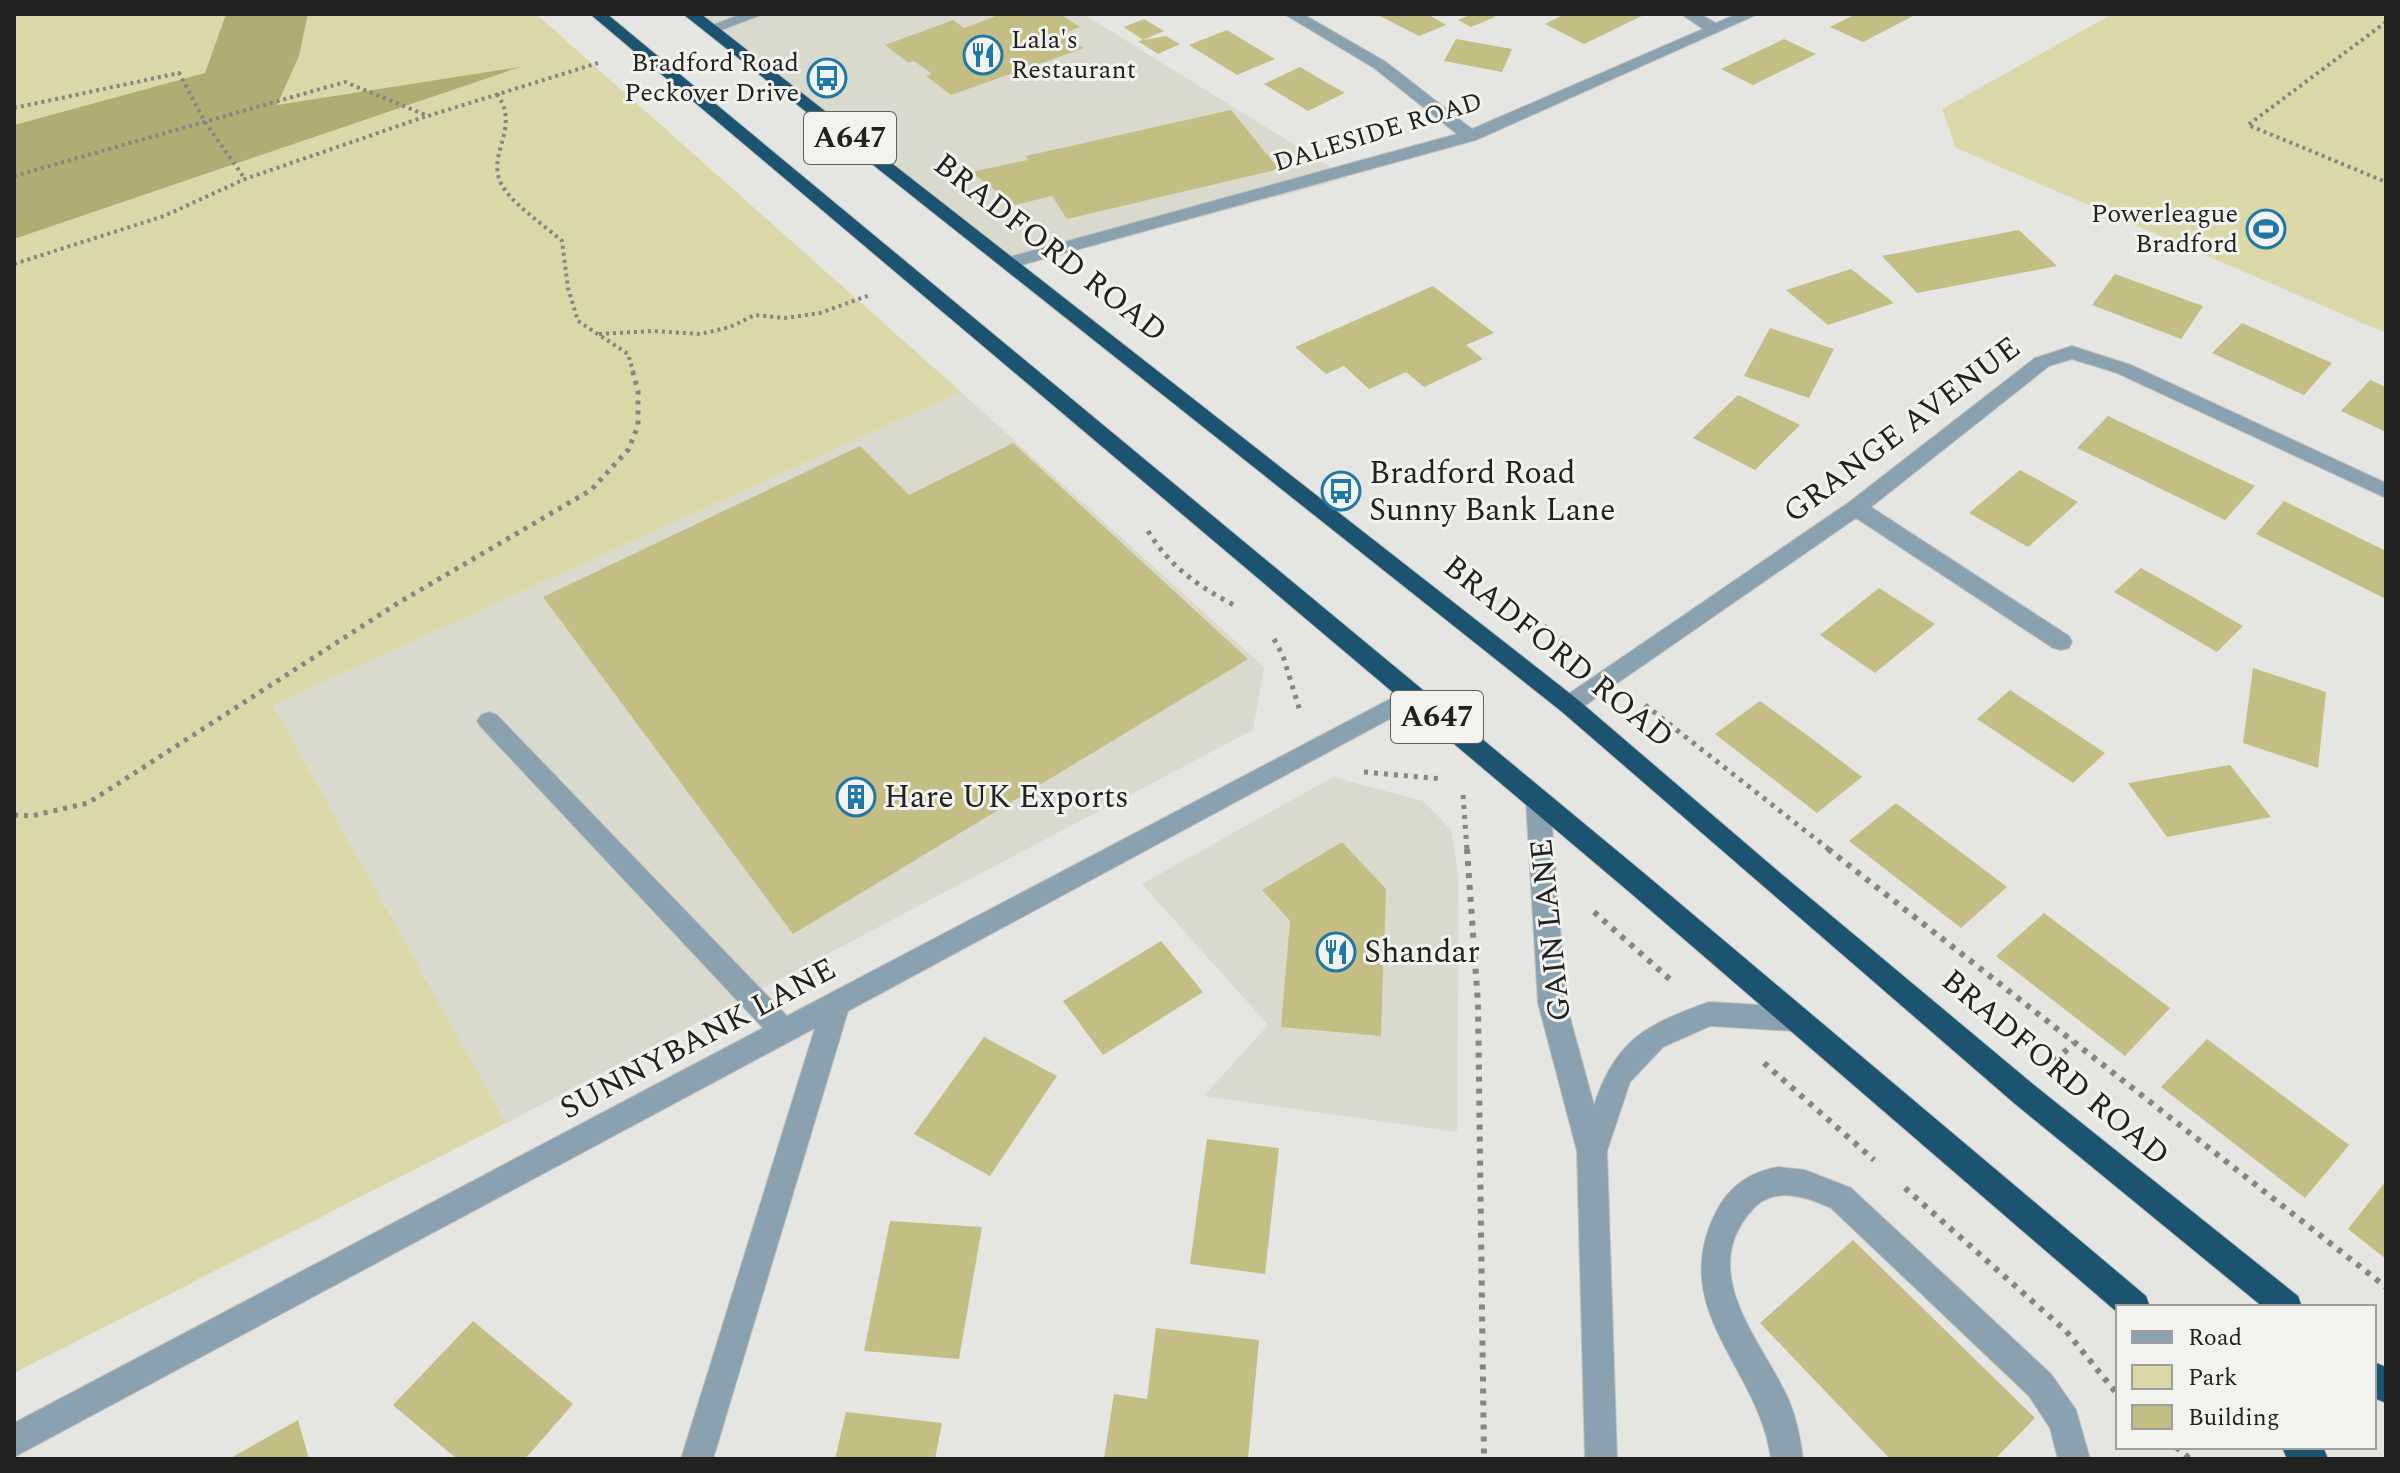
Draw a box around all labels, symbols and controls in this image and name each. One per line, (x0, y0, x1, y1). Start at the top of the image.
place label: Lala's Restaurant (1011, 20, 1136, 90)
restaurant icon: Lala's Restaurant (962, 34, 1004, 76)
place label: Bradford Road Peckover Drive (624, 43, 799, 113)
bus stop icon: Bradford Road Peckover Drive (806, 57, 848, 99)
street label: DALESIDE ROAD (1269, 81, 1487, 183)
road number: A647 (804, 112, 896, 164)
street label: BRADFORD ROAD (923, 141, 1177, 355)
place label: Powerleague Bradford (2091, 194, 2238, 264)
sports icon: Powerleague Bradford (2245, 208, 2287, 250)
street label: GRANGE AVENUE (1773, 324, 2031, 536)
place label: Bradford Road Sunny Bank Lane (1369, 449, 1615, 535)
bus stop icon: Bradford Road Sunny Bank Lane (1320, 470, 1362, 512)
street label: BRADFORD ROAD (1432, 543, 1684, 761)
road number: A647 (1391, 691, 1483, 743)
place label: Hare UK Exports (884, 773, 1129, 822)
building icon: Hare UK Exports (835, 776, 877, 818)
street label: GAIN LANE (1517, 836, 1585, 1024)
place label: Shandar (1364, 928, 1480, 977)
restaurant icon: Shandar (1315, 931, 1357, 973)
street label: SUNNYBANK LANE (551, 945, 845, 1133)
street label: BRADFORD ROAD (1930, 958, 2180, 1178)
legend (2116, 1305, 2376, 1449)
text: Road (2188, 1320, 2242, 1356)
text: Park (2188, 1360, 2238, 1396)
text: Building (2188, 1400, 2280, 1436)

